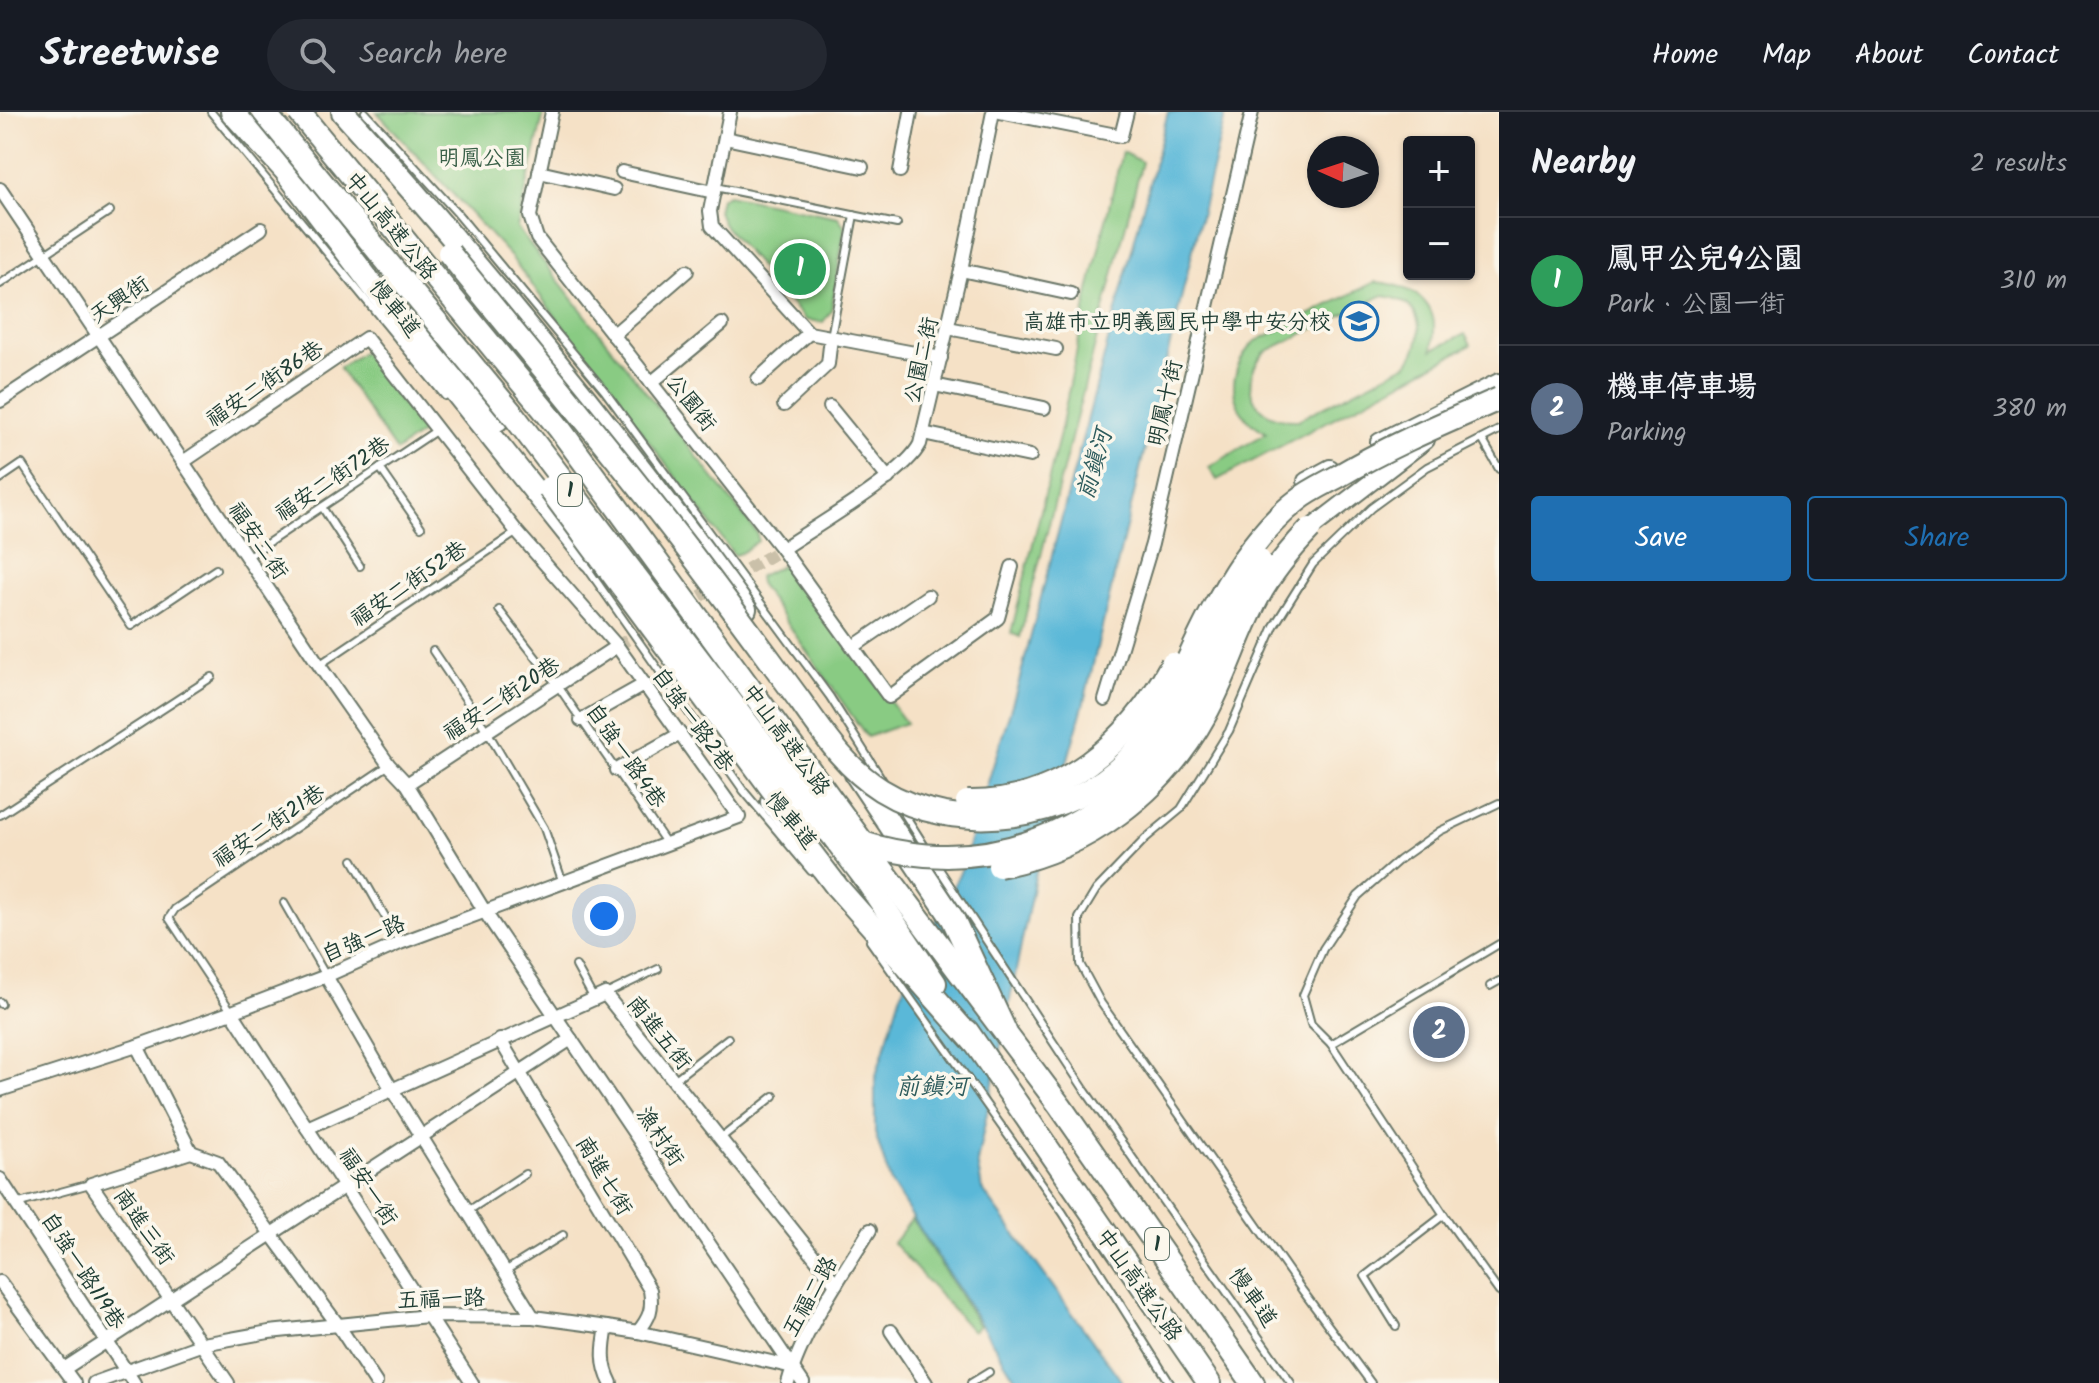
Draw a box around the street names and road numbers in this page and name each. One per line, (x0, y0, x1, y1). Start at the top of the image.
street label: 中山高速公路 (335, 164, 445, 289)
street label: 天興街 (83, 268, 158, 334)
street label: 慢車道 (360, 273, 428, 346)
street label: 公園二街 (895, 314, 949, 407)
street label: 福安二街86巷 (199, 333, 331, 437)
street label: 明鳳十街 (1139, 357, 1193, 450)
street label: 公園街 (656, 367, 724, 440)
street label: 福安二街72巷 (269, 428, 398, 532)
road number: 1 (558, 474, 582, 506)
street label: 福安二街 (218, 495, 296, 588)
street label: 福安二街52巷 (344, 533, 475, 637)
street label: 福安二街20巷 (437, 649, 568, 751)
street label: 自強一路2巷 (642, 661, 742, 780)
street label: 中山高速公路 (732, 677, 838, 804)
street label: 自強一路4巷 (576, 696, 674, 816)
street label: 福安二街21巷 (206, 776, 333, 878)
street label: 慢車道 (755, 785, 825, 858)
street label: 自強一路 (317, 907, 411, 974)
street label: 南進五街 (617, 988, 699, 1079)
street label: 漁村街 (626, 1100, 692, 1175)
street label: 南進七街 (565, 1130, 641, 1223)
street label: 福安一街 (328, 1141, 406, 1234)
street label: 南進三街 (103, 1181, 183, 1274)
street label: 自強一路119巷 (31, 1205, 133, 1337)
street label: 中山高速公路 (1086, 1221, 1190, 1350)
road number: 1 (1145, 1228, 1169, 1260)
street label: 五福二路 (775, 1250, 848, 1344)
street label: 慢車道 (1219, 1261, 1285, 1336)
street label: 五福一路 (396, 1281, 486, 1320)

